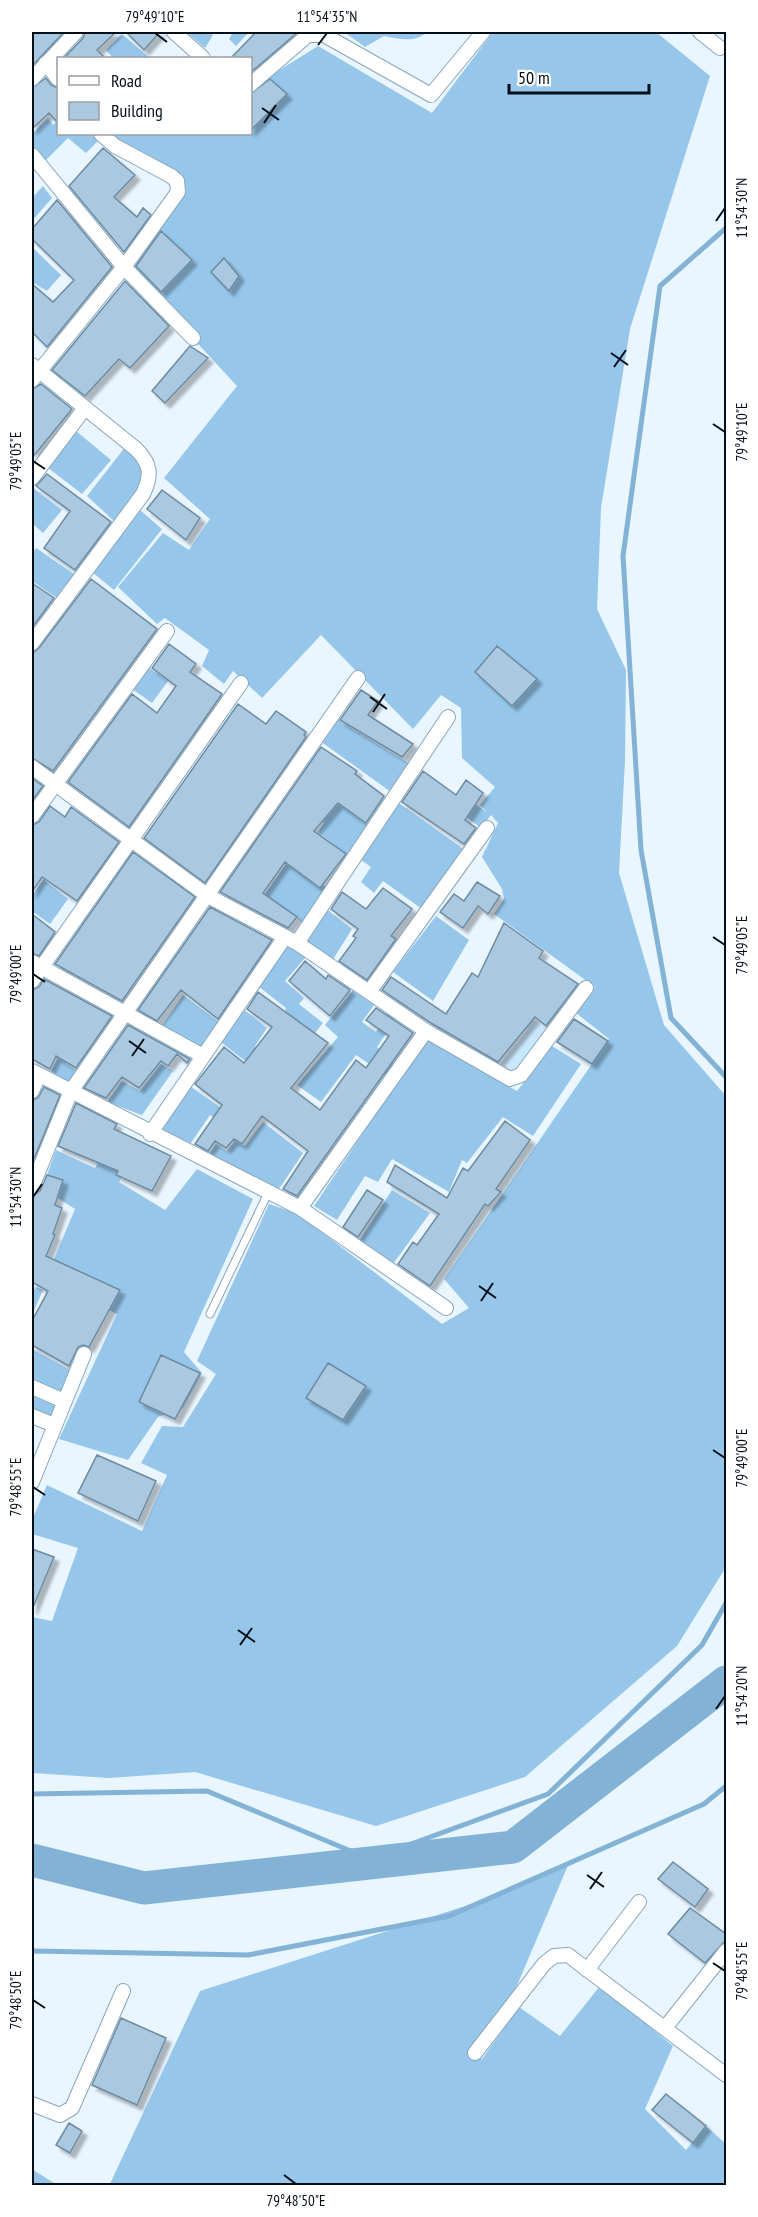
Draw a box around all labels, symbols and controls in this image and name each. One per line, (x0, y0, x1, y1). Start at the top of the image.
text: 79°49'10"E (125, 7, 185, 26)
text: 11°54'35"N (297, 7, 357, 26)
legend (57, 57, 252, 135)
scale bar (509, 57, 648, 95)
text: 50 m (518, 66, 550, 89)
text: Road (111, 69, 142, 92)
text: Building (111, 99, 163, 122)
text: 11°54'30"N (732, 178, 751, 238)
text: 79°49'10"E (732, 402, 751, 462)
text: 79°49'05"E (6, 431, 25, 491)
text: 79°49'05"E (732, 915, 751, 975)
text: 79°49'00"E (6, 944, 25, 1004)
text: 11°54'30"N (6, 1167, 25, 1227)
text: 79°49'00"E (732, 1428, 751, 1488)
text: 79°48'55"E (6, 1457, 25, 1517)
text: 11°54'20"N (732, 1666, 751, 1726)
text: 79°48'55"E (732, 1941, 751, 2001)
text: 79°48'50"E (6, 1970, 25, 2030)
text: 79°48'50"E (266, 2191, 326, 2210)

